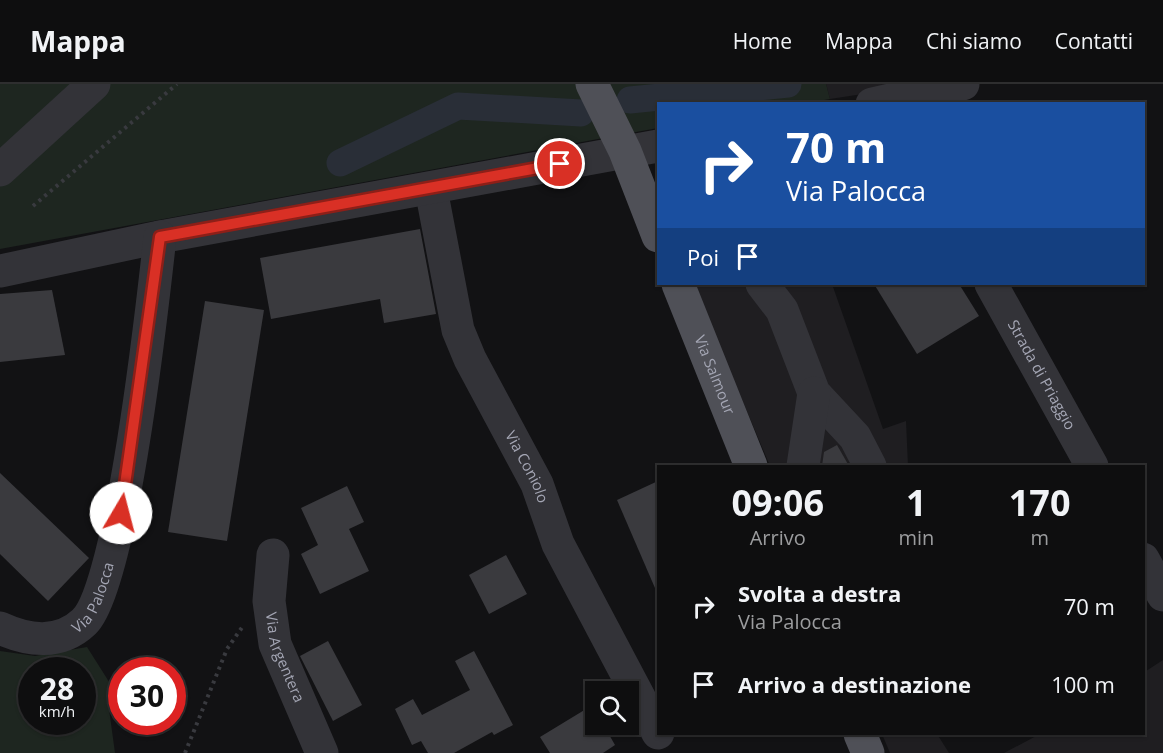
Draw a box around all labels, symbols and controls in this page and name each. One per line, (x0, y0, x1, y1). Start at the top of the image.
text: Mappa (30, 22, 126, 60)
text: Home (733, 27, 792, 55)
text: Mappa (825, 27, 893, 55)
text: Chi siamo (926, 27, 1022, 55)
text: Contatti (1055, 27, 1133, 55)
text: 70 m (786, 118, 886, 175)
icon: right (687, 126, 765, 204)
pin (534, 138, 585, 189)
icon: arrive (543, 147, 576, 180)
text: Via Palocca (786, 172, 926, 209)
icon: arrive (731, 240, 764, 273)
text: Poi (687, 242, 719, 272)
street label: Strada di Priaggio (1004, 316, 1081, 433)
street label: Via Salmour (691, 332, 740, 417)
street label: Via Coniolo (501, 427, 554, 505)
text: 09:06 (731, 478, 824, 527)
text: 1 (906, 478, 927, 527)
text: 170 (1009, 478, 1071, 527)
position arrow (89, 481, 153, 545)
text: Arrivo (750, 524, 806, 551)
text: min (898, 524, 934, 551)
text: m (1030, 524, 1049, 551)
street label: Via Palocca (67, 560, 118, 637)
text: Svolta a destra (738, 578, 901, 608)
icon: right (687, 590, 720, 623)
text: 70 m (1064, 591, 1115, 621)
text: Via Palocca (738, 608, 842, 635)
street label: Via Argentera (262, 611, 310, 705)
speed limit sign: 30 (108, 657, 186, 735)
text: 28 (40, 668, 74, 709)
icon: arrive (687, 668, 720, 701)
text: Arrivo a destinazione (738, 669, 971, 699)
text: 100 m (1051, 669, 1115, 699)
map controls (585, 681, 639, 735)
button: search (585, 681, 639, 735)
text: km/h (39, 701, 75, 721)

